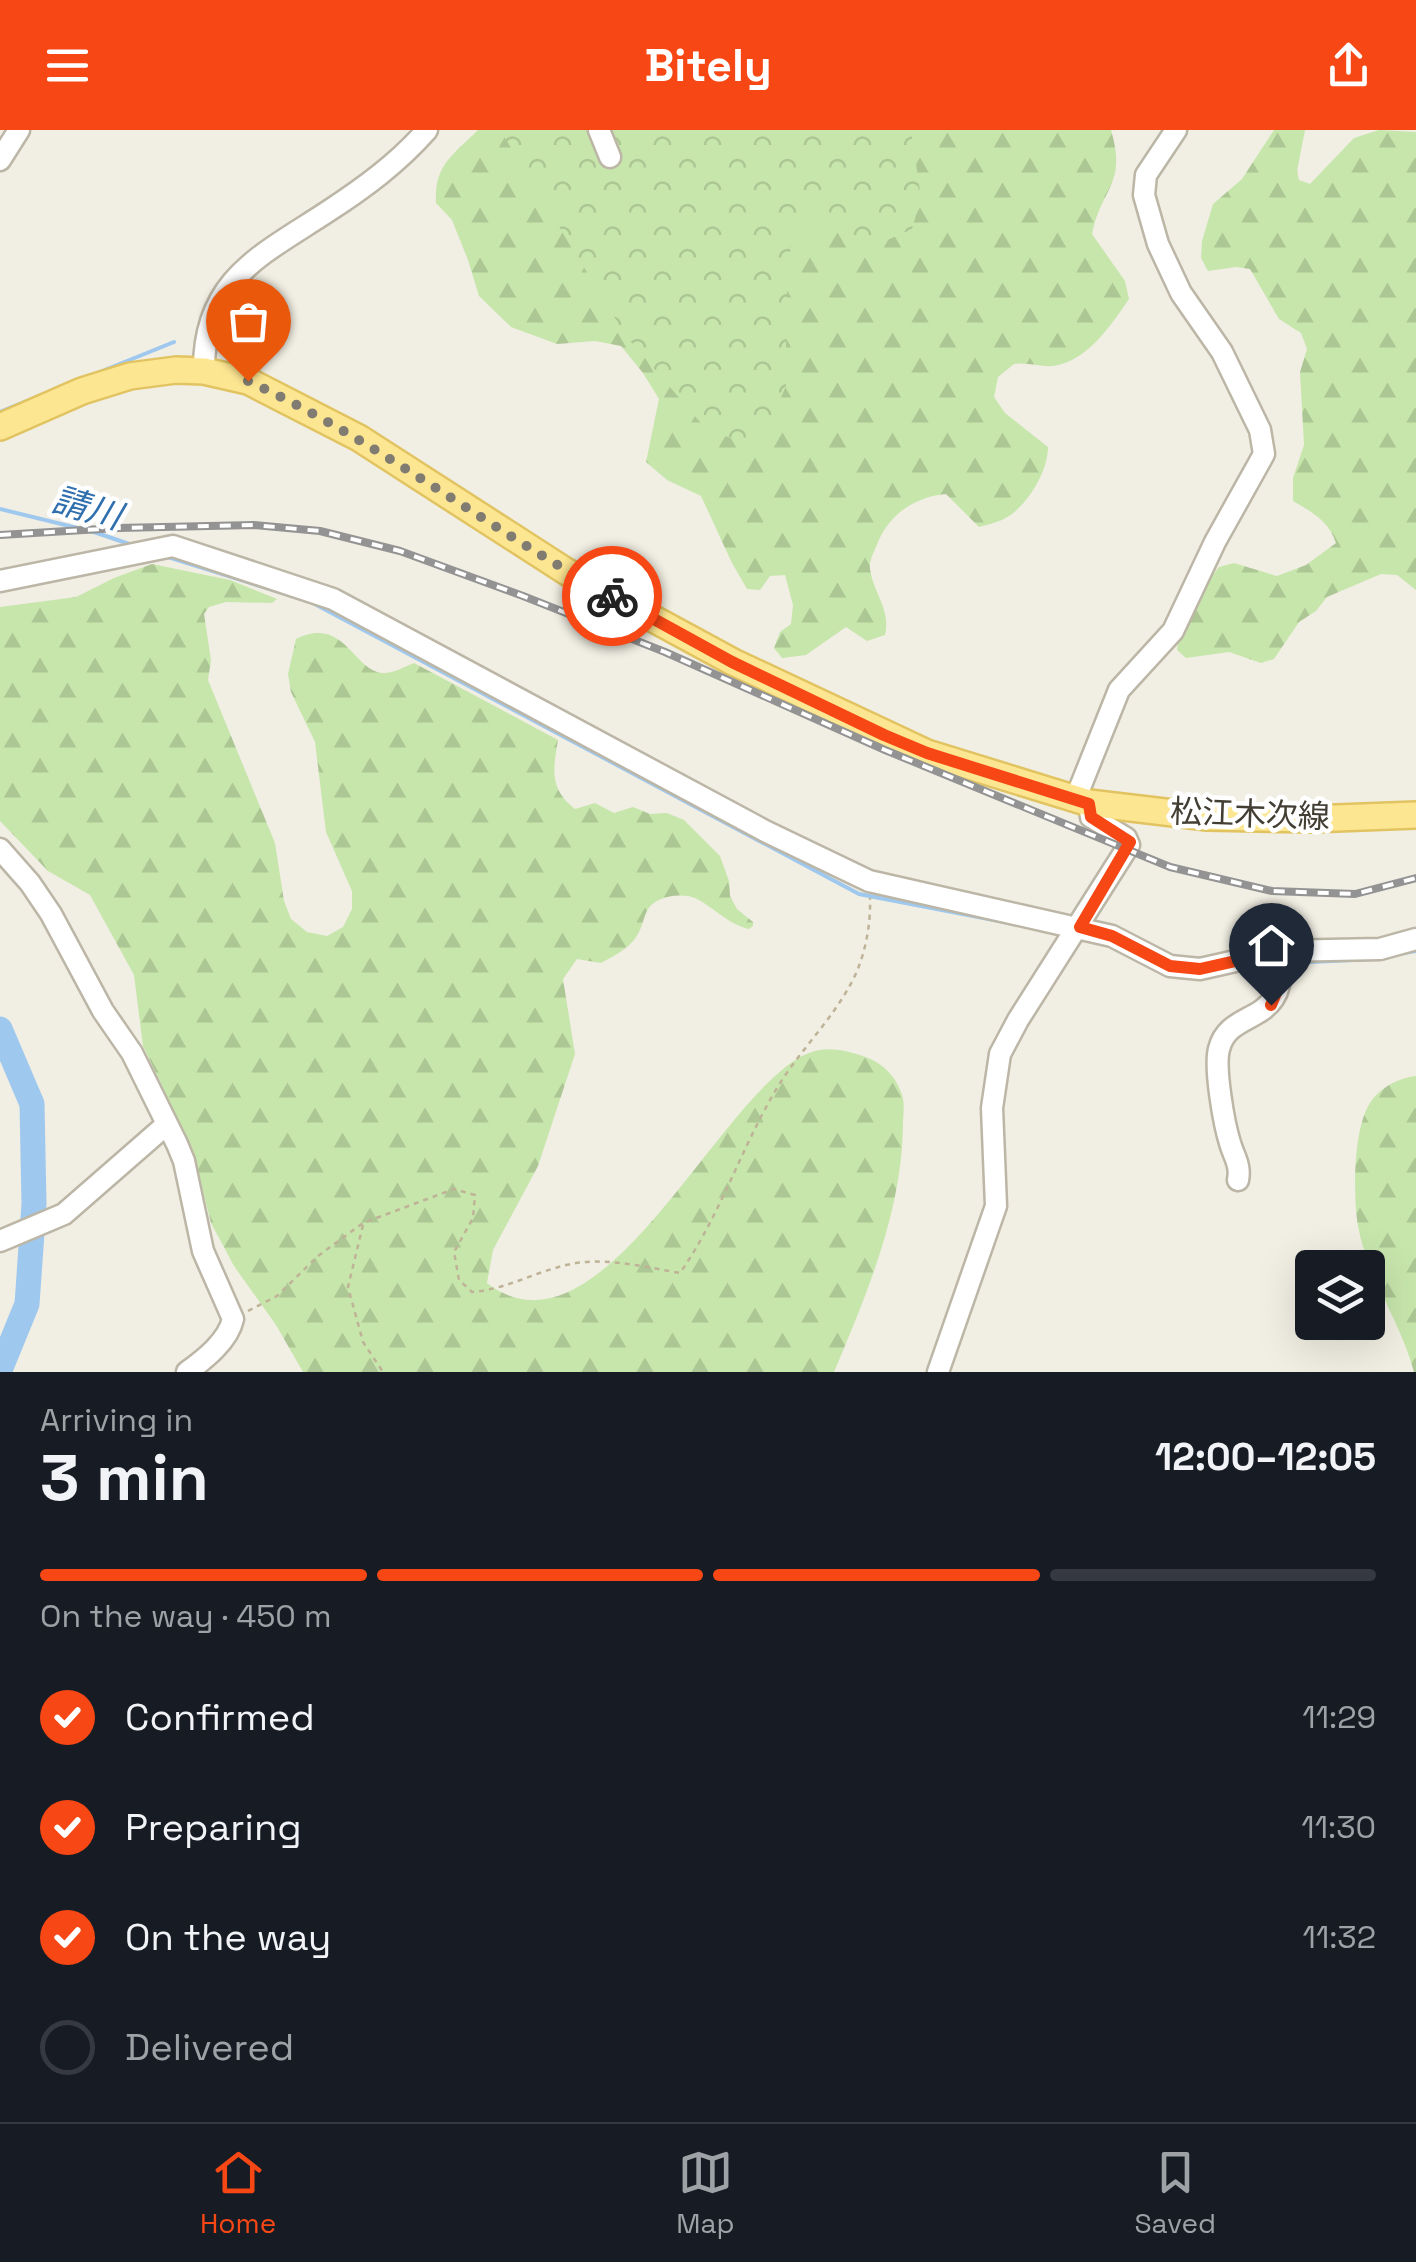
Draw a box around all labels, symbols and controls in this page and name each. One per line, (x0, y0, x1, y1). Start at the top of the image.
text: Bitely (644, 37, 772, 94)
icon: menu (40, 38, 95, 93)
icon: share (1321, 38, 1376, 93)
pin (206, 279, 291, 382)
icon: bag (221, 294, 276, 349)
water label: 請川 (47, 477, 131, 540)
courier (562, 546, 662, 646)
icon: bike (585, 569, 640, 624)
street label: 松江木次線 (1169, 791, 1331, 837)
pin (1229, 903, 1314, 1006)
icon: home (1244, 918, 1299, 973)
map controls (1295, 1250, 1385, 1340)
button: layers (1295, 1250, 1385, 1340)
text: Arriving in (40, 1400, 193, 1440)
text: 12:00–12:05 (1155, 1433, 1376, 1481)
text: 3 min (40, 1436, 209, 1519)
text: On the way · 450 m (40, 1596, 332, 1636)
icon: check (40, 1690, 95, 1745)
text: Confirmed (125, 1693, 315, 1741)
text: 11:29 (1302, 1697, 1376, 1737)
icon: check (40, 1800, 95, 1855)
text: Preparing (125, 1803, 302, 1851)
text: 11:30 (1301, 1807, 1376, 1847)
icon: check (40, 1910, 95, 1965)
text: On the way (125, 1913, 331, 1961)
text: 11:32 (1303, 1917, 1376, 1957)
text: Delivered (125, 2023, 294, 2071)
tab: Home (200, 2145, 276, 2241)
tab: Map (676, 2145, 735, 2241)
tab: Saved (1134, 2145, 1216, 2241)

